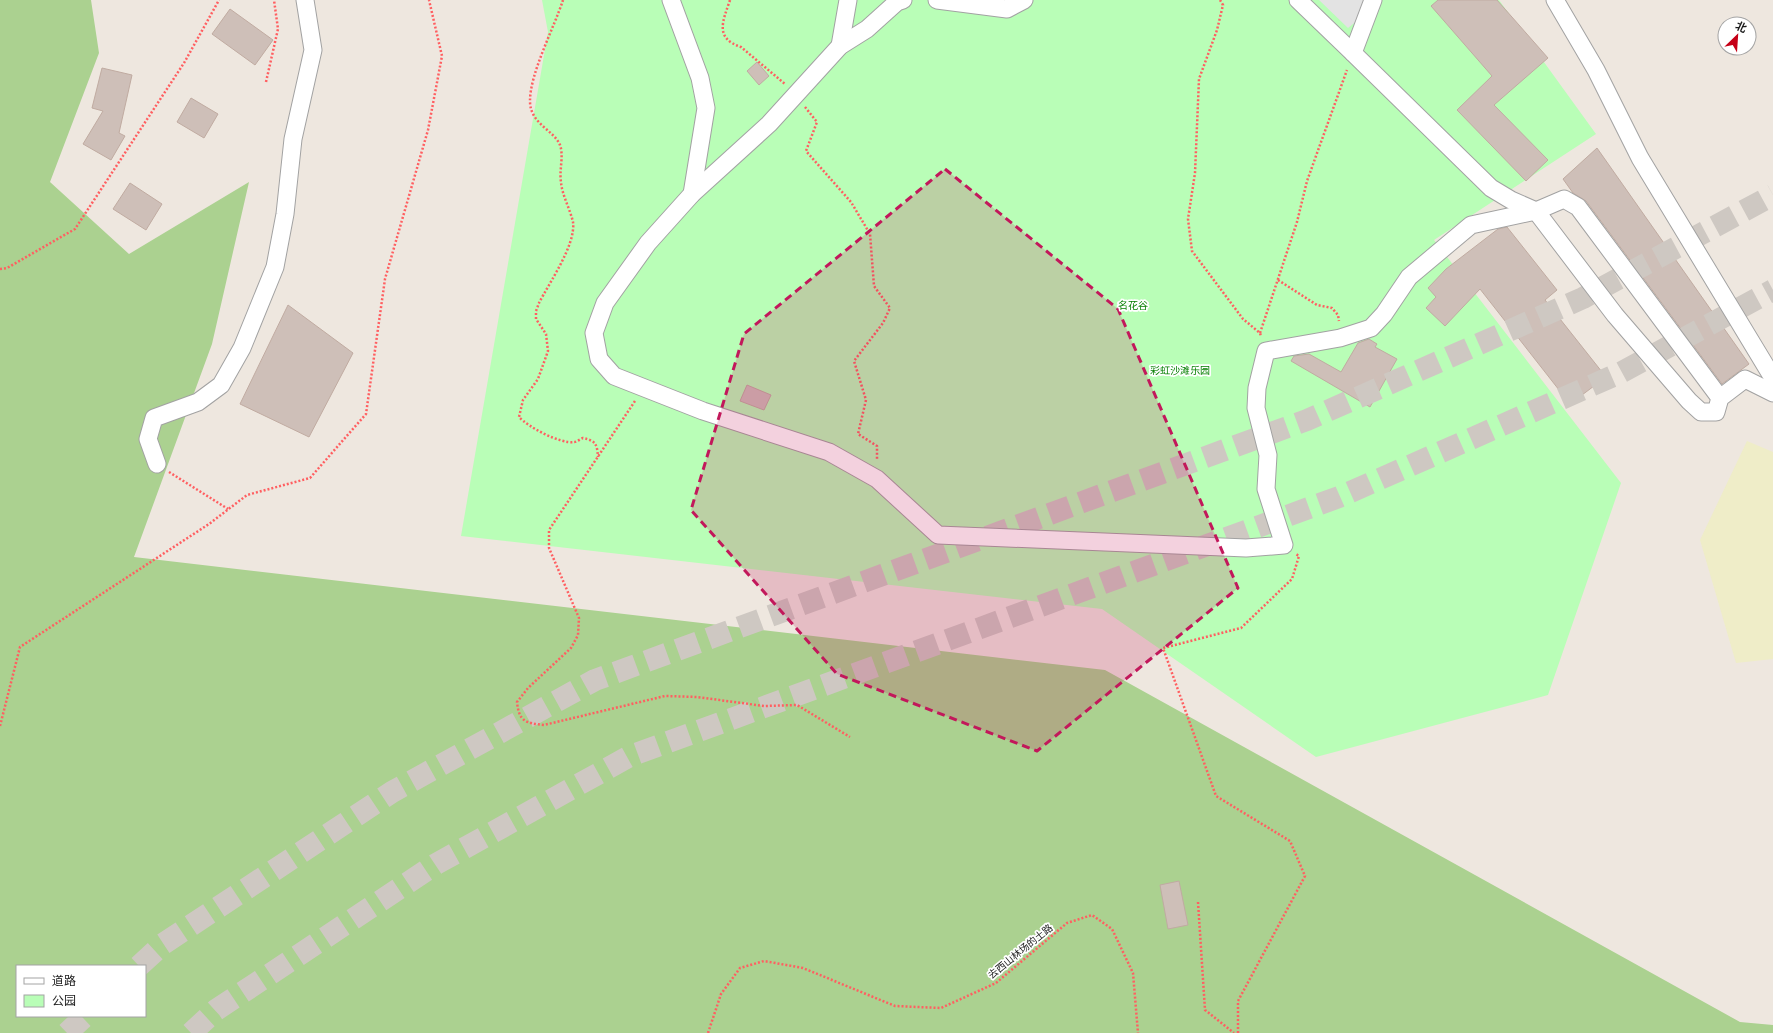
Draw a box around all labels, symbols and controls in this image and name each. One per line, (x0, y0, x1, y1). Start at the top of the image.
north arrow (1717, 16, 1757, 56)
text: 北 (1734, 18, 1749, 35)
park label: 名花谷 (1118, 299, 1148, 311)
park label: 彩虹沙滩乐园 (1150, 364, 1210, 376)
street label: 去西山林场的土路 (985, 921, 1055, 981)
legend (16, 965, 146, 1017)
text: 道路 (52, 973, 76, 988)
text: 公园 (52, 993, 76, 1008)

